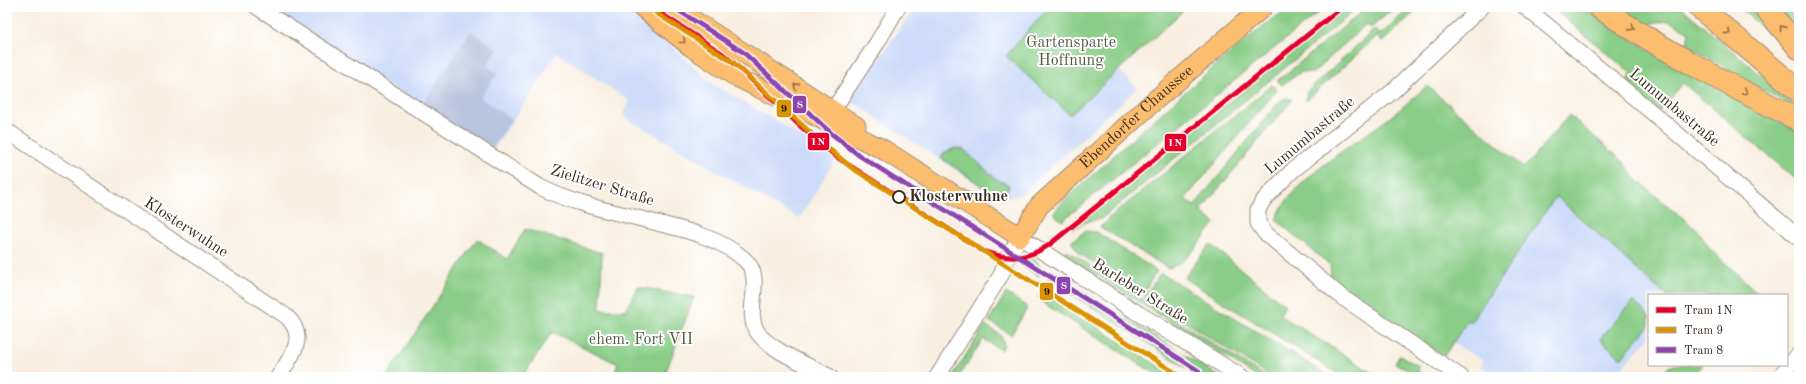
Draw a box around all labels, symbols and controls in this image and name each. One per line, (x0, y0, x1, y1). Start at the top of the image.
one-way arrow (1627, 24, 1634, 31)
one-way arrow (1780, 25, 1787, 32)
one-way arrow (1723, 28, 1731, 35)
park label: Gartensparte Hoffnung (1026, 35, 1116, 69)
one-way arrow (679, 36, 686, 43)
street label: Ebendorfer Chaussee (1077, 63, 1197, 172)
street label: Lumumbastraße (1626, 66, 1722, 150)
one-way arrow (793, 83, 800, 91)
one-way arrow (1740, 88, 1748, 95)
street label: Lumumbastraße (1262, 94, 1358, 178)
line badge: 8 (792, 95, 807, 114)
line badge: 9 (776, 99, 792, 118)
text: 8 (797, 100, 803, 111)
text: 9 (781, 104, 787, 115)
line badge: 1N (807, 132, 830, 151)
line badge: 1N (1164, 133, 1187, 152)
text: 1N (811, 137, 826, 148)
text: 1N (1168, 138, 1183, 149)
street label: Zielitzer Straße (548, 163, 656, 209)
place label: Klosterwuhne (909, 189, 1008, 205)
marker: Klosterwuhne (892, 190, 906, 204)
street label: Klosterwuhne (141, 195, 231, 261)
street label: Barleber Straße (1089, 256, 1191, 328)
line badge: 8 (1056, 276, 1071, 295)
text: 8 (1061, 281, 1067, 292)
line badge: 9 (1039, 282, 1054, 301)
text: 9 (1044, 287, 1050, 298)
legend (1648, 294, 1788, 366)
text: Tram 1N (1684, 305, 1733, 317)
text: Tram 9 (1684, 325, 1723, 337)
park label: ehem. Fort VII (589, 332, 693, 348)
text: Tram 8 (1684, 345, 1723, 357)

